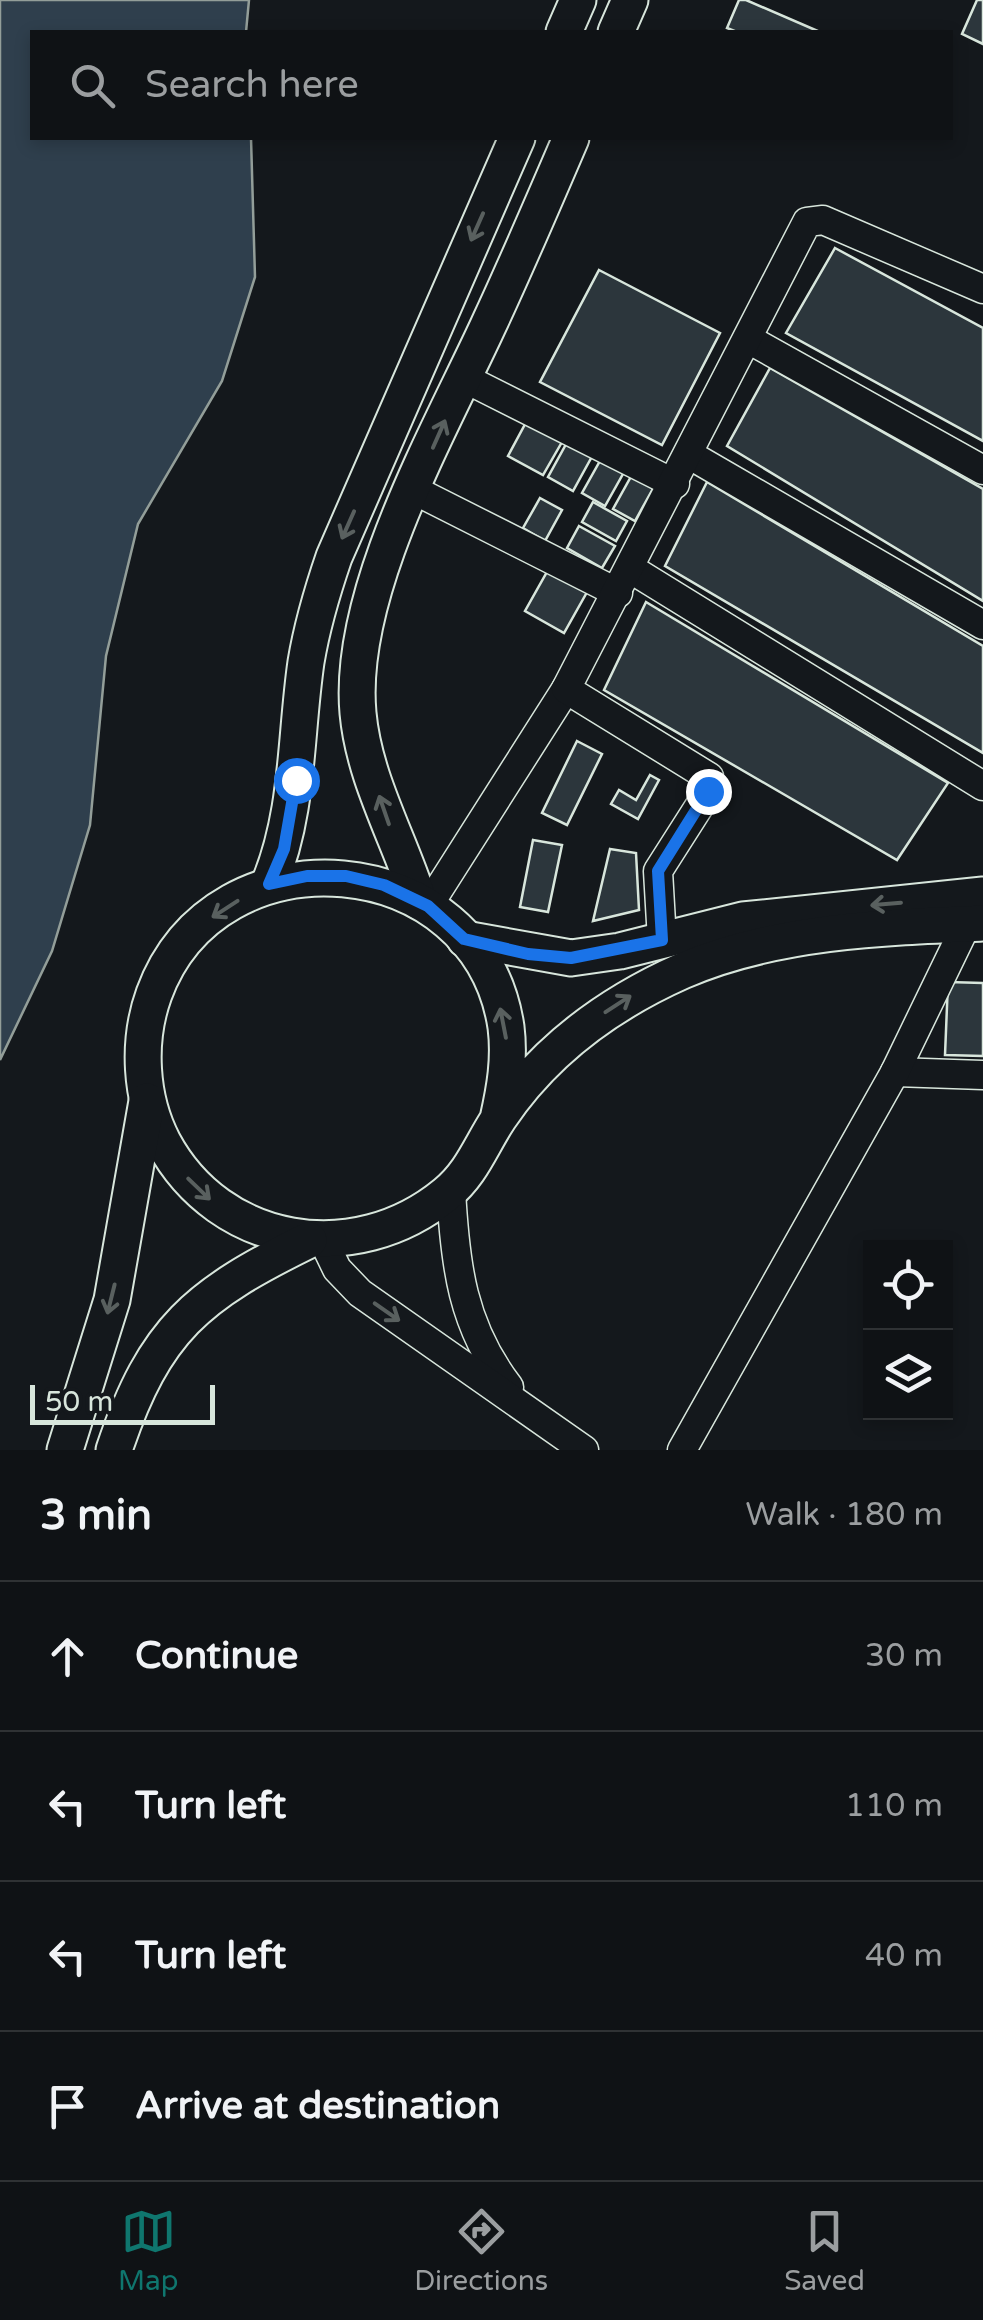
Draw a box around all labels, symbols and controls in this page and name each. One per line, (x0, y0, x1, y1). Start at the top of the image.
search box (30, 30, 953, 140)
icon: search (65, 58, 120, 113)
text: Search here (145, 62, 359, 108)
one-way arrow (467, 211, 486, 241)
one-way arrow (431, 419, 449, 450)
one-way arrow (338, 509, 356, 540)
route start (274, 758, 320, 804)
route end (686, 769, 732, 815)
one-way arrow (374, 795, 392, 826)
one-way arrow (870, 895, 902, 914)
one-way arrow (211, 898, 239, 919)
one-way arrow (604, 994, 632, 1015)
one-way arrow (493, 1007, 512, 1040)
one-way arrow (187, 1177, 211, 1201)
map controls (863, 1240, 953, 1420)
button: locate (863, 1240, 953, 1330)
one-way arrow (101, 1282, 119, 1314)
one-way arrow (372, 1301, 400, 1322)
button: layers (863, 1330, 953, 1420)
scale bar (30, 1380, 215, 1424)
text: 50 m (45, 1385, 113, 1419)
text: 3 min (40, 1490, 152, 1541)
text: Walk · 180 m (746, 1496, 943, 1534)
icon: ahead (40, 1629, 95, 1684)
text: Continue (135, 1633, 298, 1679)
text: 30 m (865, 1637, 943, 1675)
icon: left (40, 1779, 95, 1834)
text: Turn left (135, 1783, 286, 1829)
text: 110 m (845, 1787, 943, 1825)
icon: left (40, 1929, 95, 1984)
text: Turn left (135, 1933, 286, 1979)
text: 40 m (865, 1937, 943, 1975)
icon: arrive (40, 2079, 95, 2134)
text: Arrive at destination (135, 2083, 500, 2129)
tab: Map (118, 2204, 178, 2298)
tab: Directions (414, 2204, 548, 2298)
tab: Saved (784, 2204, 865, 2298)

